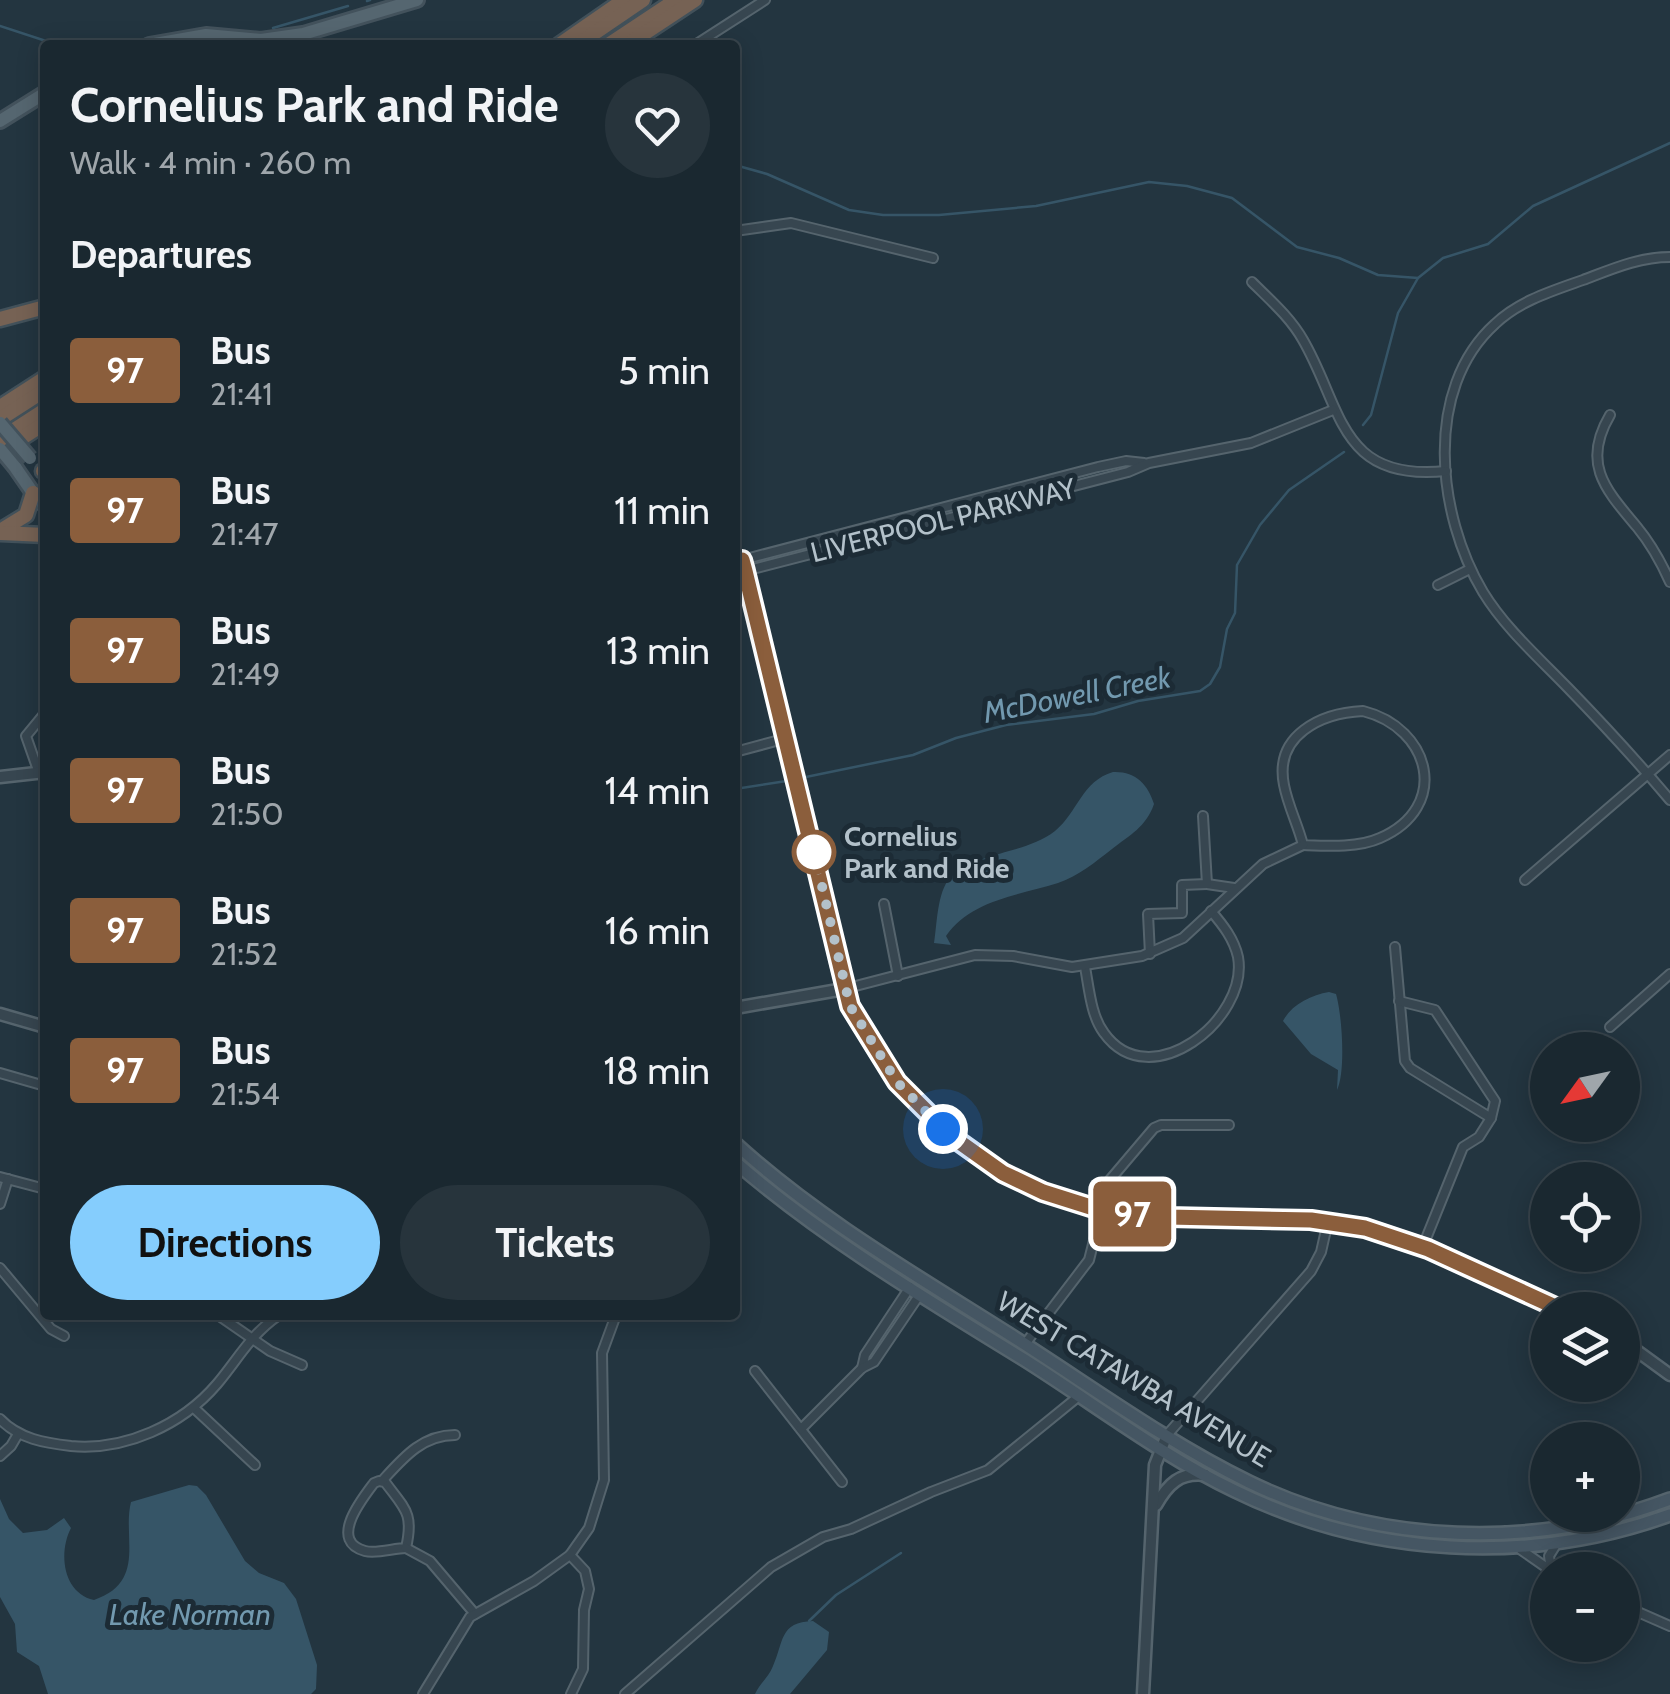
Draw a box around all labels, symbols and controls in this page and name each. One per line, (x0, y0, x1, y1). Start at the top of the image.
button: heart (605, 73, 710, 178)
text: Cornelius Park and Ride (70, 76, 559, 134)
text: Walk · 4 min · 260 m (70, 143, 351, 182)
text: Departures (70, 231, 252, 278)
text: Bus (210, 327, 271, 374)
text: 5 min (618, 347, 710, 394)
text: 97 (106, 349, 144, 392)
text: 21:41 (210, 374, 273, 413)
text: Bus (210, 467, 271, 514)
street label: LIVERPOOL PARKWAY (807, 470, 1080, 569)
text: 11 min (614, 487, 710, 534)
text: 97 (106, 489, 144, 532)
text: 21:47 (210, 514, 278, 553)
text: Bus (210, 607, 271, 654)
text: 13 min (606, 627, 710, 674)
text: 97 (106, 629, 144, 672)
text: 21:49 (210, 654, 281, 693)
water label: McDowell Creek (979, 658, 1175, 731)
text: Bus (210, 747, 271, 794)
text: 14 min (604, 767, 710, 814)
text: 97 (106, 769, 144, 812)
text: 21:50 (210, 794, 284, 833)
place label: Cornelius Park and Ride (844, 819, 1010, 885)
marker: Cornelius Park and Ride (793, 831, 835, 873)
text: Bus (210, 887, 271, 934)
text: 16 min (605, 907, 710, 954)
text: 97 (106, 909, 144, 952)
text: 21:52 (210, 934, 278, 973)
text: Bus (210, 1027, 271, 1074)
north arrow (1530, 1032, 1640, 1142)
map controls (1530, 1032, 1640, 1662)
text: 18 min (603, 1047, 710, 1094)
text: 97 (106, 1049, 144, 1092)
text: 21:54 (210, 1074, 280, 1113)
your location (918, 1104, 968, 1154)
button: locate (1530, 1162, 1640, 1272)
line badge: 97 (1087, 1182, 1177, 1246)
button: Directions (70, 1185, 380, 1300)
button: Tickets (400, 1185, 710, 1300)
text: 97 (1113, 1193, 1151, 1236)
street label: WEST CATAWBA AVENUE (991, 1284, 1277, 1474)
button: layers (1530, 1292, 1640, 1402)
button: + (1530, 1422, 1640, 1532)
button: − (1530, 1552, 1640, 1662)
water label: Lake Norman (109, 1596, 271, 1633)

